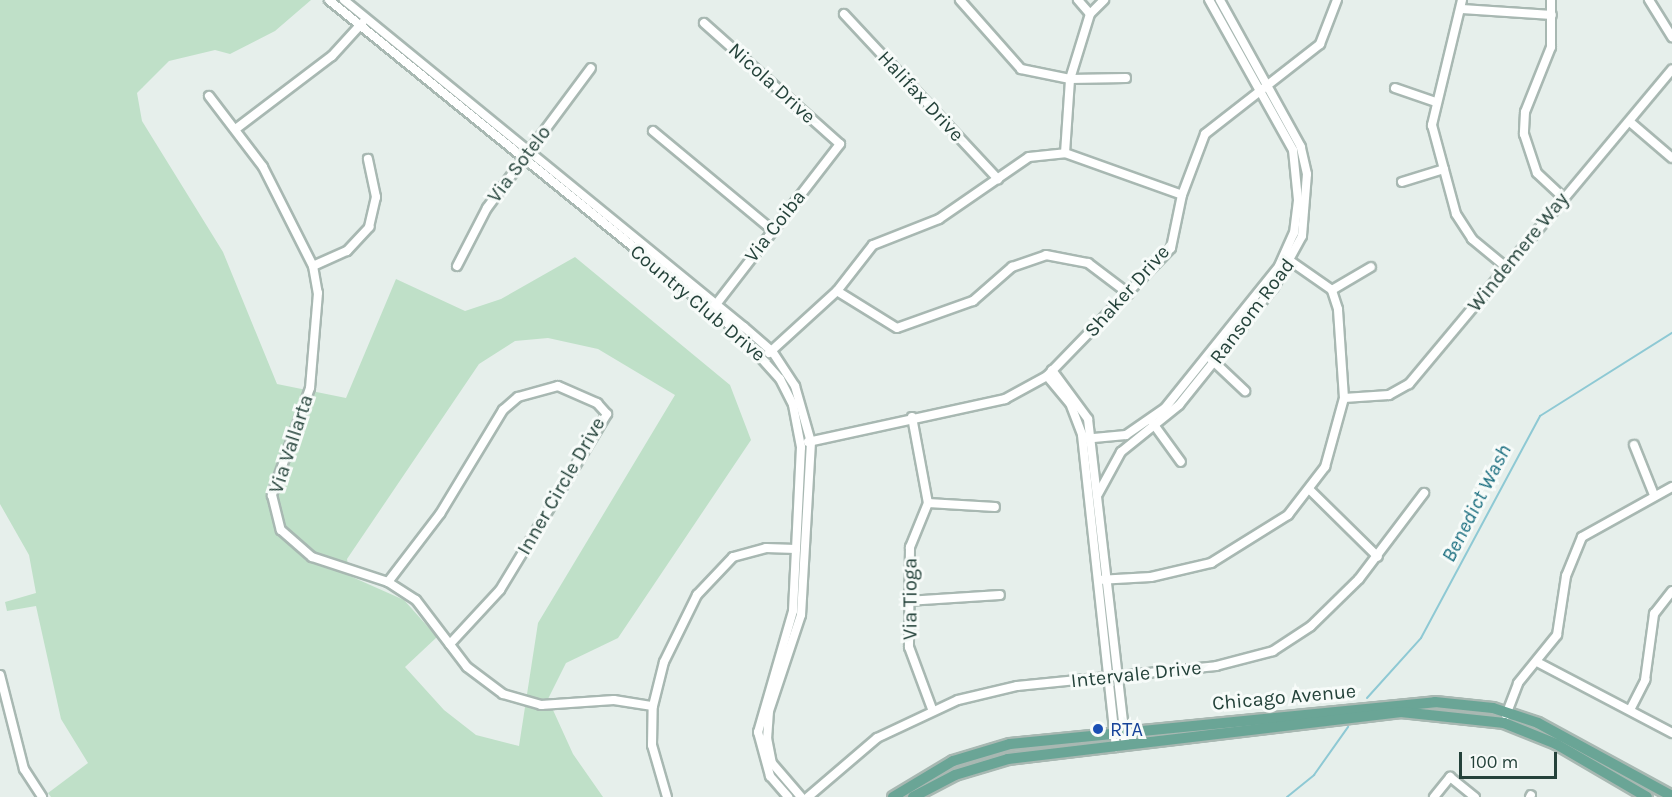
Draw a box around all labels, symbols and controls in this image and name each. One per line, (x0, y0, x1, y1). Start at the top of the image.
street label: Nicola Drive (723, 38, 821, 128)
street label: Halifax Drive (873, 46, 969, 146)
street label: Via Sotelo (482, 121, 556, 207)
street label: Via Coiba (739, 185, 811, 267)
street label: Windemere Way (1462, 187, 1574, 317)
street label: Country Club Drive (625, 239, 771, 367)
street label: Shaker Drive (1079, 240, 1175, 342)
street label: Ransom Road (1204, 253, 1300, 369)
street label: Via Vallarta (264, 392, 318, 496)
street label: Inner Circle Drive (512, 413, 610, 559)
water label: Benedict Wash (1435, 440, 1517, 566)
street label: Via Tioga (898, 558, 922, 640)
street label: Intervale Drive (1070, 655, 1202, 693)
street label: Chicago Avenue (1211, 679, 1357, 715)
place label: RTA (1110, 717, 1143, 741)
marker: RTA (1091, 722, 1105, 736)
scale bar (1462, 740, 1560, 778)
text: 100 m (1470, 751, 1518, 773)

